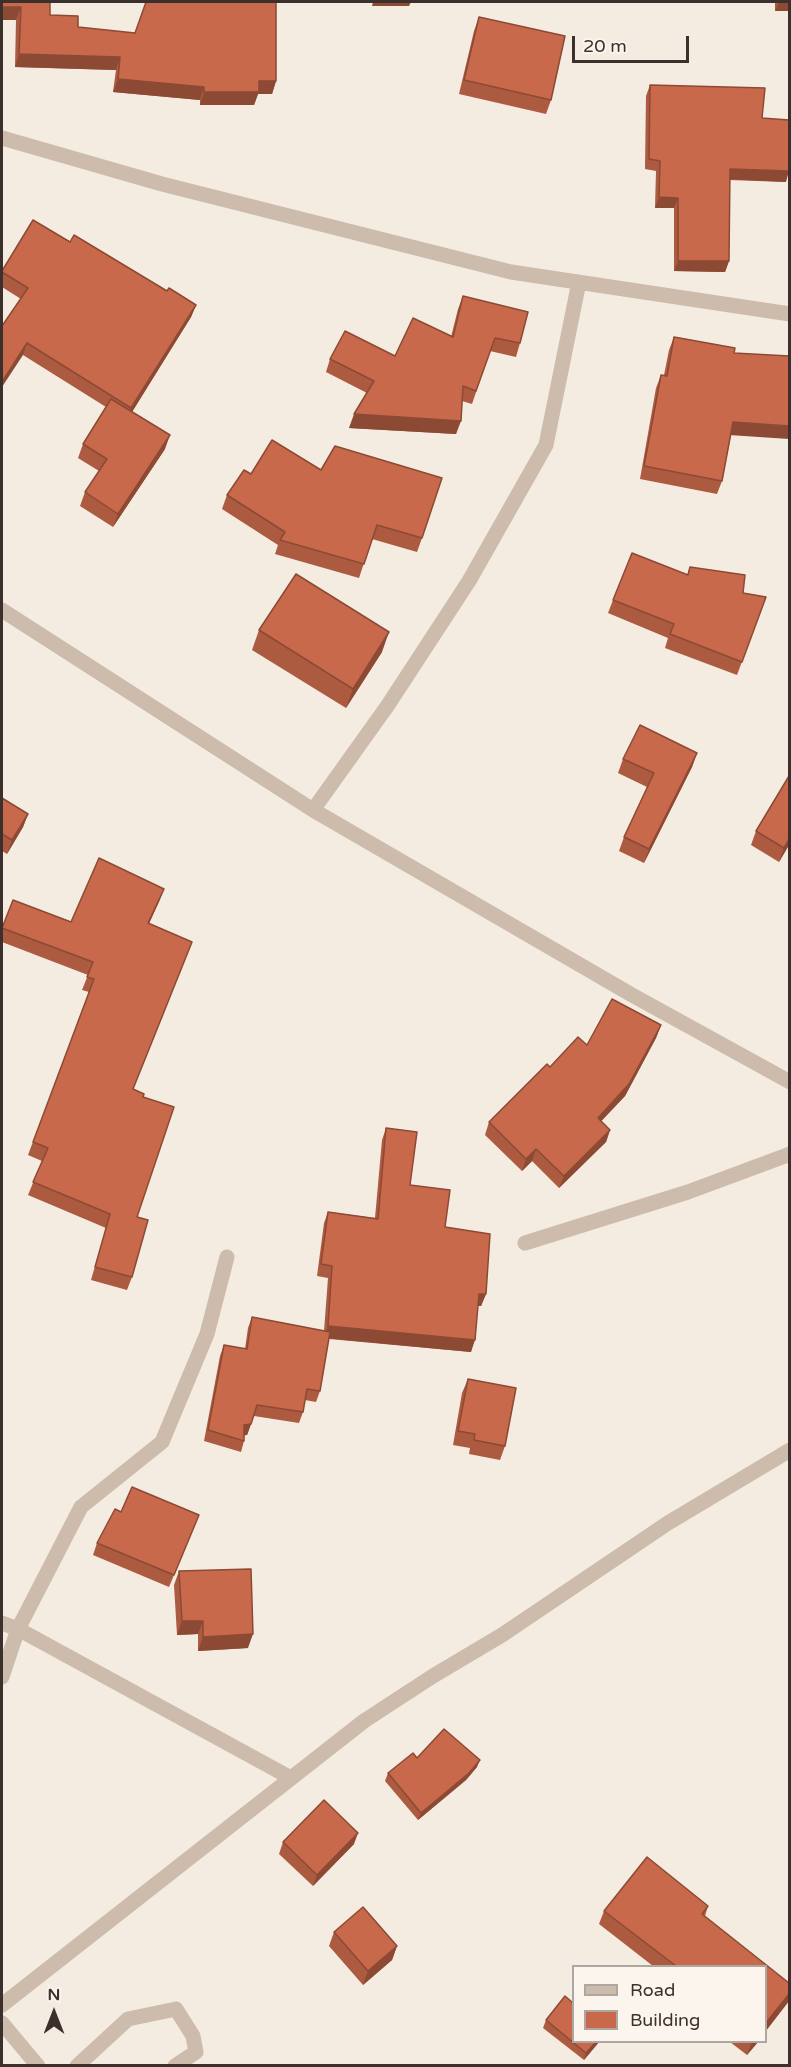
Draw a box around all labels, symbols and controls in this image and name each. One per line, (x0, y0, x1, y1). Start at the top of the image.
scale bar (575, 24, 692, 62)
text: 20 m (583, 35, 627, 57)
legend (572, 1965, 767, 2043)
text: Road (630, 1979, 675, 2001)
north arrow (24, 1983, 84, 2043)
text: N (48, 1985, 60, 2005)
text: Building (630, 2009, 700, 2031)

